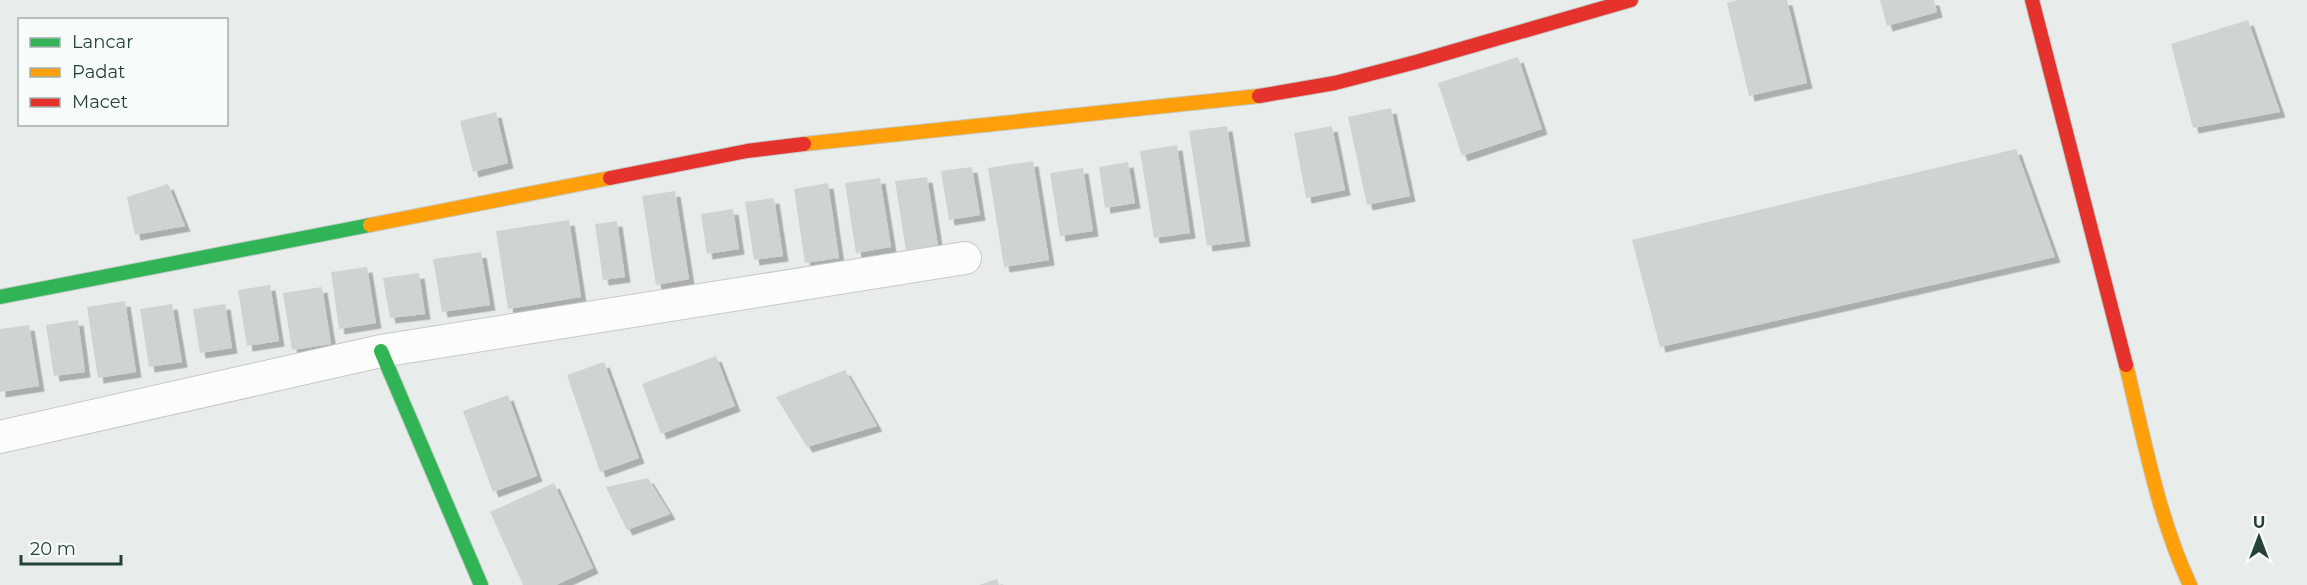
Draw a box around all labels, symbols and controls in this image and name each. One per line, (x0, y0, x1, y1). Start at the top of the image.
legend (18, 18, 228, 126)
text: Lancar (72, 31, 133, 53)
text: Padat (72, 61, 125, 83)
text: Macet (72, 91, 128, 113)
north arrow (2229, 507, 2289, 567)
text: U (2253, 513, 2265, 532)
scale bar (21, 528, 122, 566)
text: 20 m (30, 538, 76, 560)

